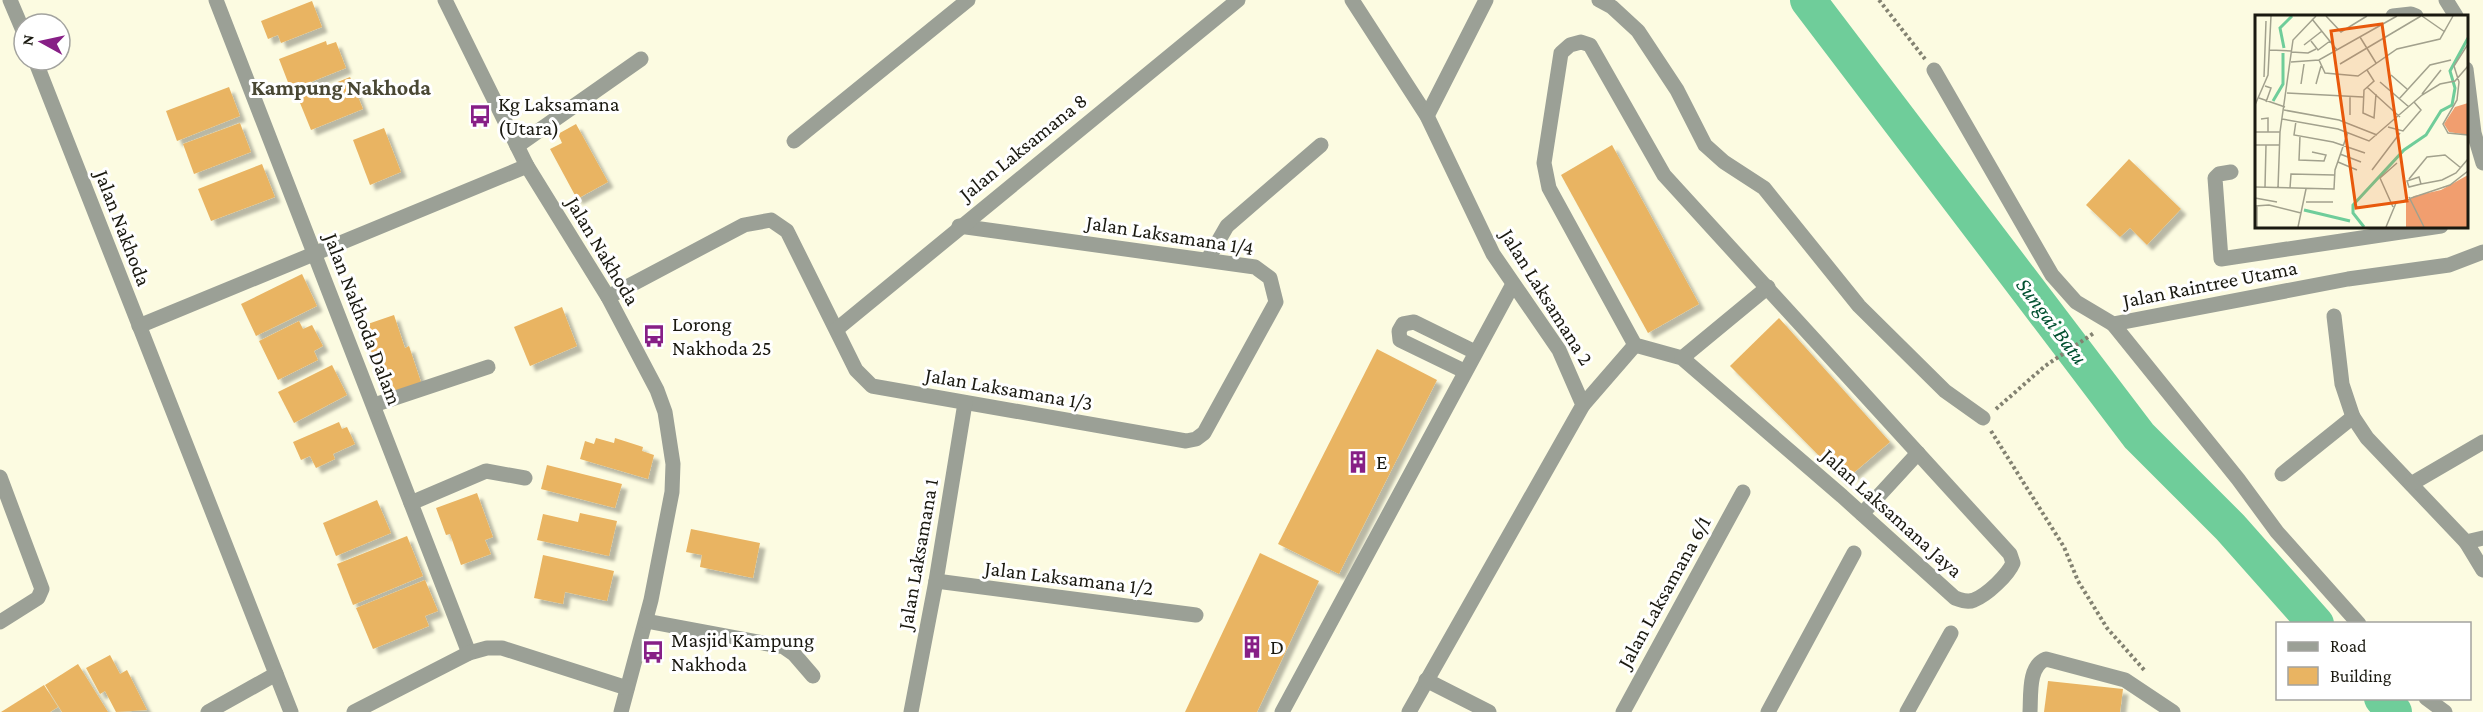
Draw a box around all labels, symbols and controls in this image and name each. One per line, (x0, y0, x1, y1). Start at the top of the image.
north arrow (12, 12, 72, 72)
inset map (2255, 15, 2468, 228)
text: N (18, 33, 37, 47)
district label: Kampung Nakhoda (251, 75, 431, 100)
street label: Jalan Laksamana 8 (953, 88, 1092, 207)
place label: Kg Laksamana (Utara) (498, 92, 620, 140)
bus stop icon: Kg Laksamana (Utara) (467, 103, 493, 129)
street label: Jalan Nakhoda (89, 165, 156, 290)
street label: Jalan Nakhoda (560, 191, 645, 310)
street label: Jalan Laksamana 1/4 (1083, 210, 1256, 260)
street label: Jalan Laksamana 2 (1494, 223, 1599, 370)
street label: Jalan Nakhoda Dalam (318, 228, 407, 408)
street label: Jalan Raintree Utama (2119, 255, 2300, 313)
water label: Sungai Batu (2011, 273, 2093, 369)
place label: Lorong Nakhoda 25 (672, 312, 772, 360)
bus stop icon: Lorong Nakhoda 25 (641, 323, 667, 349)
street label: Jalan Laksamana 1/3 (922, 362, 1095, 416)
street label: Jalan Laksamana Jaya (1815, 442, 1968, 583)
building icon: E (1345, 449, 1371, 475)
place label: E (1376, 450, 1387, 474)
street label: Jalan Laksamana 1 (893, 477, 943, 633)
street label: Jalan Laksamana 6/1 (1611, 512, 1716, 674)
street label: Jalan Laksamana 1/2 (981, 556, 1155, 600)
legend (2276, 622, 2471, 700)
place label: Masjid Kampung Nakhoda (671, 628, 814, 676)
building icon: D (1239, 634, 1265, 660)
place label: D (1270, 635, 1284, 659)
text: Road (2330, 636, 2367, 656)
bus stop icon: Masjid Kampung Nakhoda (640, 639, 666, 665)
text: Building (2330, 666, 2392, 686)

